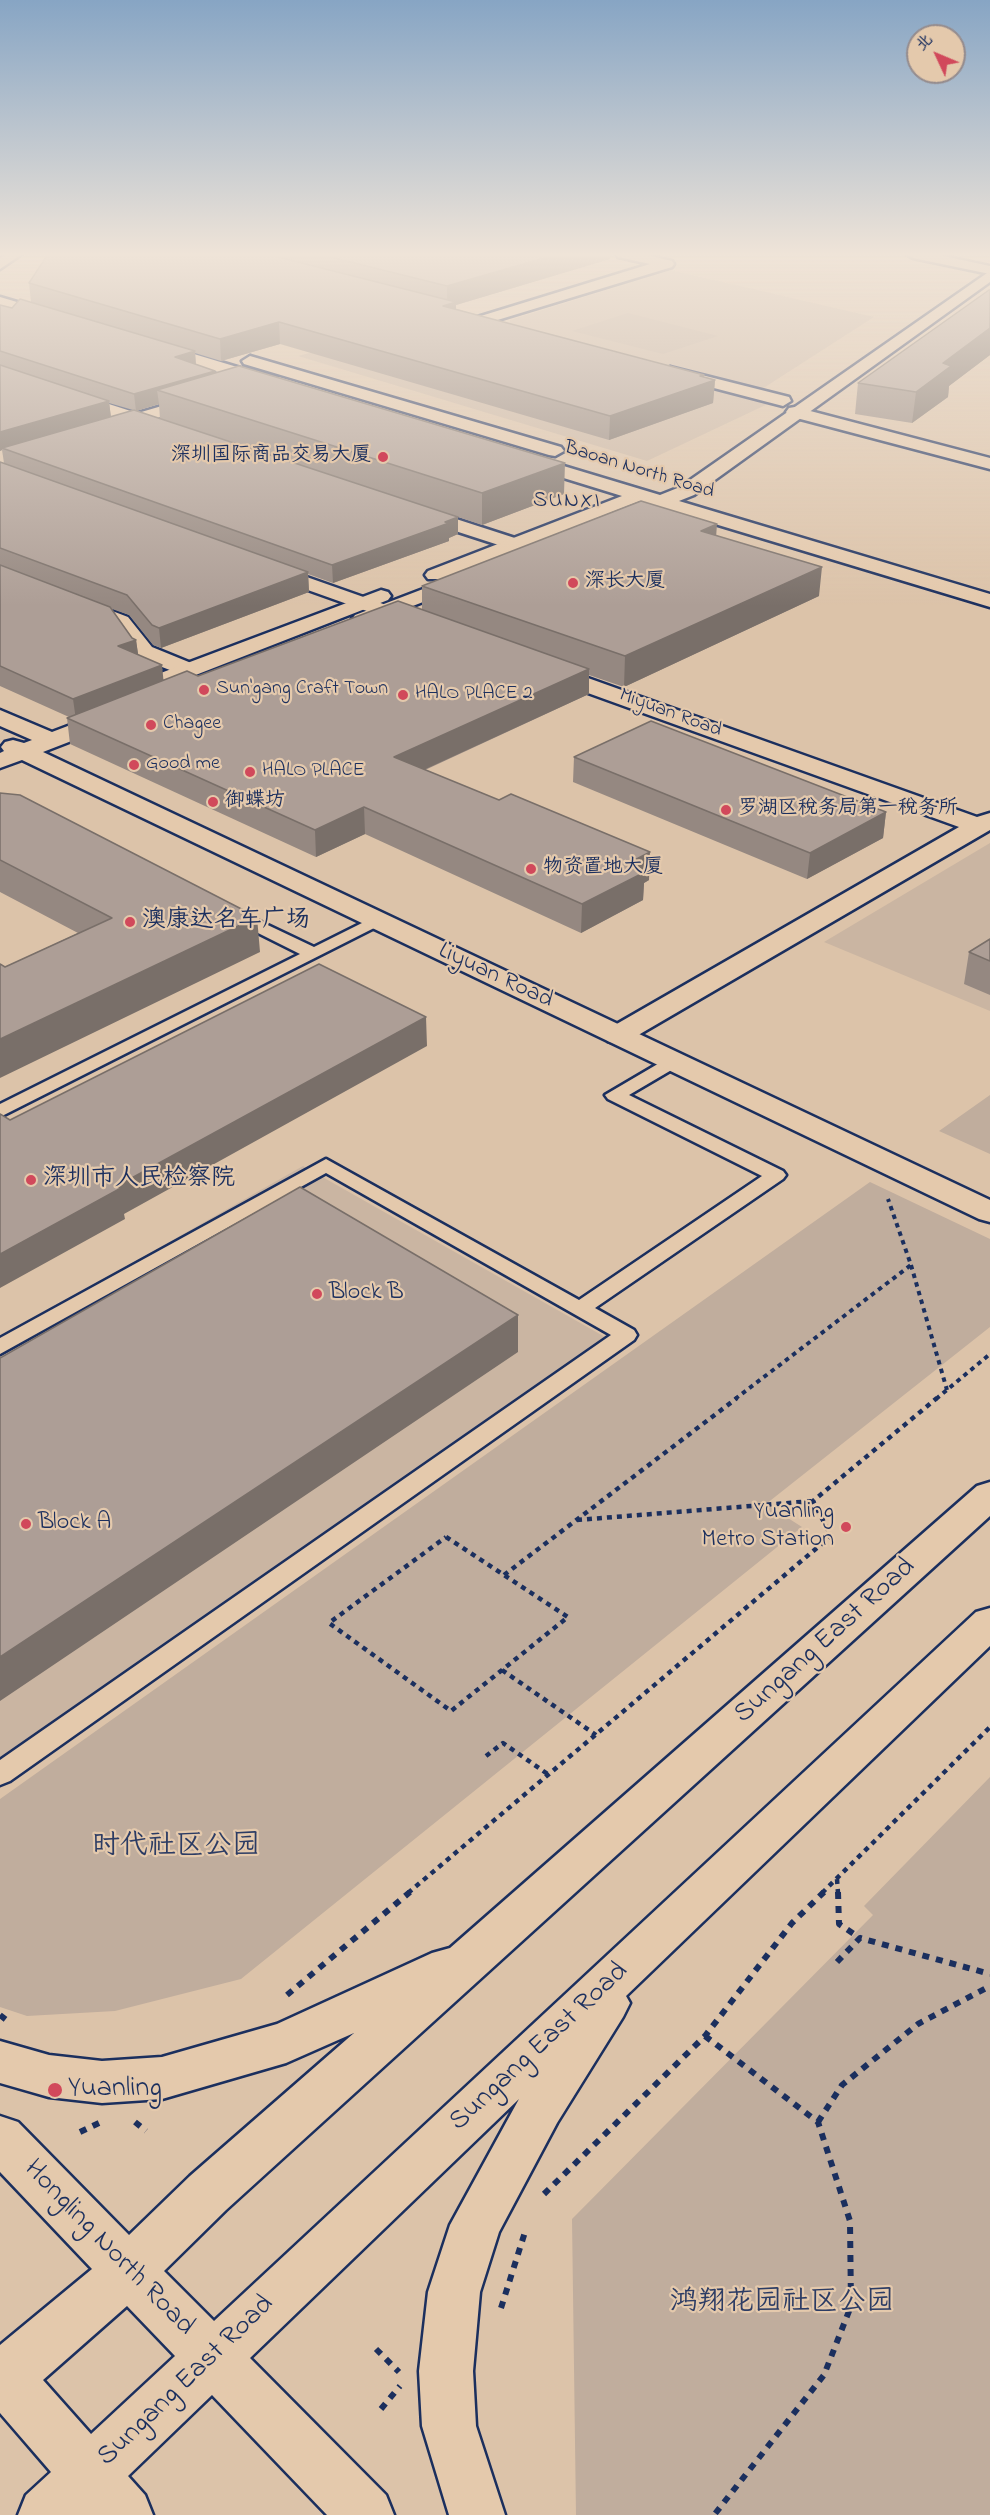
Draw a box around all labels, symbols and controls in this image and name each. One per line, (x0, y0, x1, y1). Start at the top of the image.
north arrow (906, 24, 966, 84)
text: 北 (910, 29, 939, 57)
street label: Baoan North Road (561, 437, 717, 505)
place label: 深圳国际商品交易大厦 (171, 445, 371, 469)
marker: 深圳国际商品交易大厦 (376, 450, 390, 464)
district label: SUNXI (533, 489, 601, 515)
place label: 深长大厦 (585, 571, 665, 595)
marker: 深长大厦 (566, 576, 580, 590)
place label: Sun'gang Craft Town (216, 678, 388, 702)
marker: Sun'gang Craft Town (197, 683, 211, 697)
place label: HALO PLACE 2 (415, 683, 533, 707)
street label: Miyuan Road (615, 684, 725, 744)
marker: HALO PLACE 2 (396, 688, 410, 702)
place label: Chagee (163, 713, 221, 737)
marker: Chagee (144, 718, 158, 732)
place label: Good me (146, 753, 220, 777)
marker: Good me (127, 758, 141, 772)
place label: HALO PLACE (262, 760, 365, 784)
marker: HALO PLACE (243, 765, 257, 779)
place label: 御蝶坊 (225, 790, 285, 814)
marker: 御蝶坊 (206, 795, 220, 809)
place label: 罗湖区税务局第一税务所 (738, 798, 958, 822)
marker: 罗湖区税务局第一税务所 (719, 803, 733, 817)
place label: 物资置地大厦 (543, 857, 663, 881)
marker: 物资置地大厦 (524, 862, 538, 876)
place label: 澳康达名车广场 (142, 908, 310, 936)
marker: 澳康达名车广场 (123, 915, 137, 929)
street label: Liyuan Road (433, 938, 557, 1016)
place label: 深圳市人民检察院 (43, 1166, 235, 1194)
marker: 深圳市人民检察院 (24, 1173, 38, 1187)
place label: Block B (329, 1280, 404, 1308)
marker: Block B (310, 1287, 324, 1301)
place label: Yuanling Metro Station (702, 1499, 834, 1555)
place label: Block A (38, 1510, 111, 1538)
marker: Block A (19, 1517, 33, 1531)
marker: Yuanling Metro Station (839, 1520, 853, 1534)
street label: Sungang East Road (728, 1552, 924, 1732)
park label: 时代社区公园 (92, 1831, 260, 1865)
street label: Sungang East Road (444, 1956, 636, 2140)
place label: Yuanling (68, 2073, 162, 2107)
marker: Yuanling (46, 2081, 64, 2099)
street label: Hongling North Road (15, 2154, 201, 2344)
park label: 鸿翔花园社区公园 (670, 2287, 894, 2321)
street label: Sungang East Road (92, 2289, 282, 2475)

